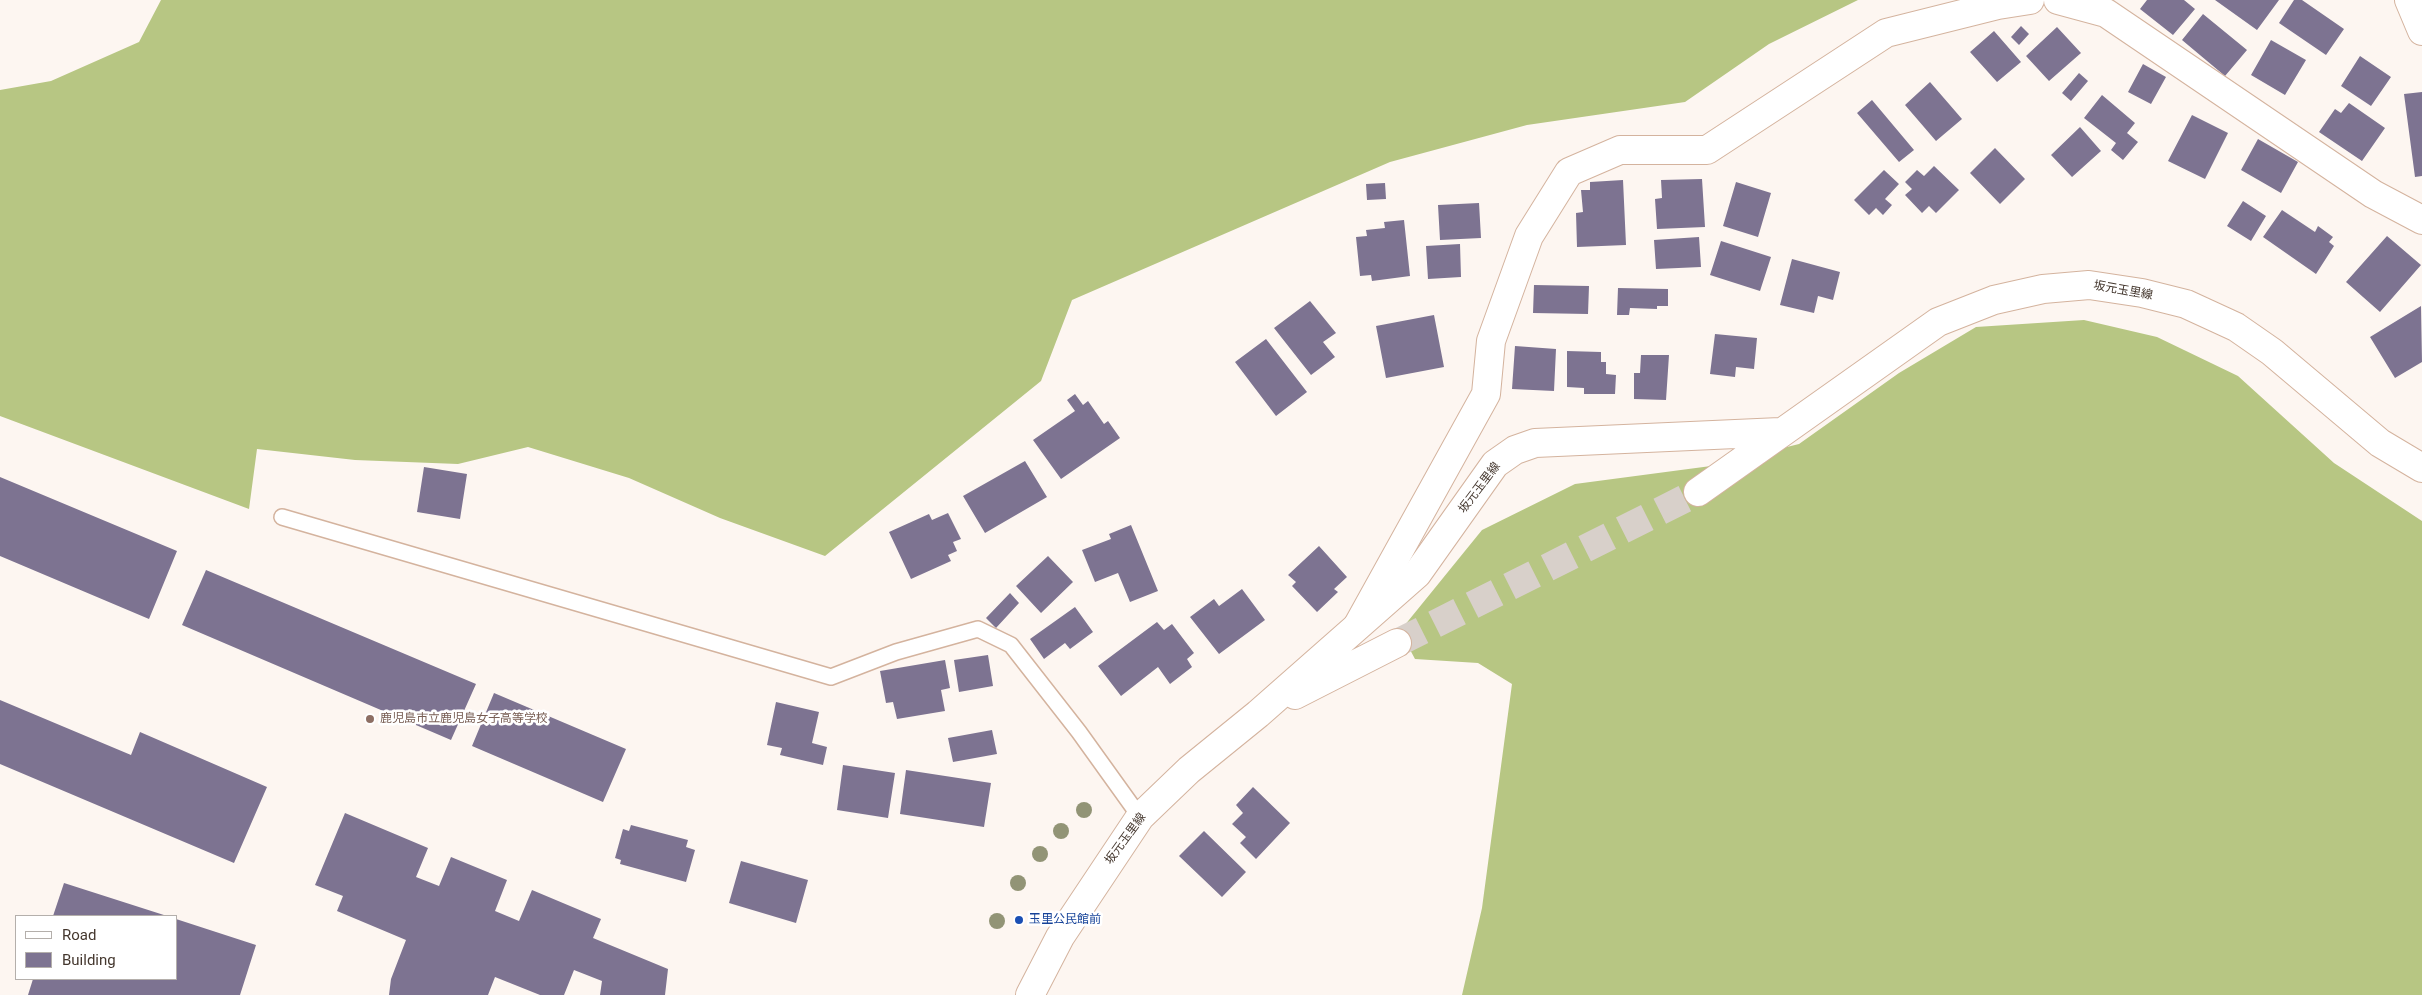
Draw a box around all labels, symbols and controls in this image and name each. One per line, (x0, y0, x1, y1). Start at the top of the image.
street label: 坂元玉里線 (2092, 279, 2154, 303)
street label: 坂元玉里線 (1456, 460, 1504, 516)
place label: 鹿児島市立鹿児島女子高等学校 (380, 712, 548, 726)
marker: 鹿児島市立鹿児島女子高等学校 (364, 713, 376, 725)
street label: 坂元玉里線 (1103, 810, 1149, 868)
place label: 玉里公民館前 (1029, 913, 1101, 927)
marker: 玉里公民館前 (1013, 914, 1025, 926)
legend (15, 915, 178, 980)
text: Road (62, 926, 96, 944)
text: Building (62, 951, 116, 969)

